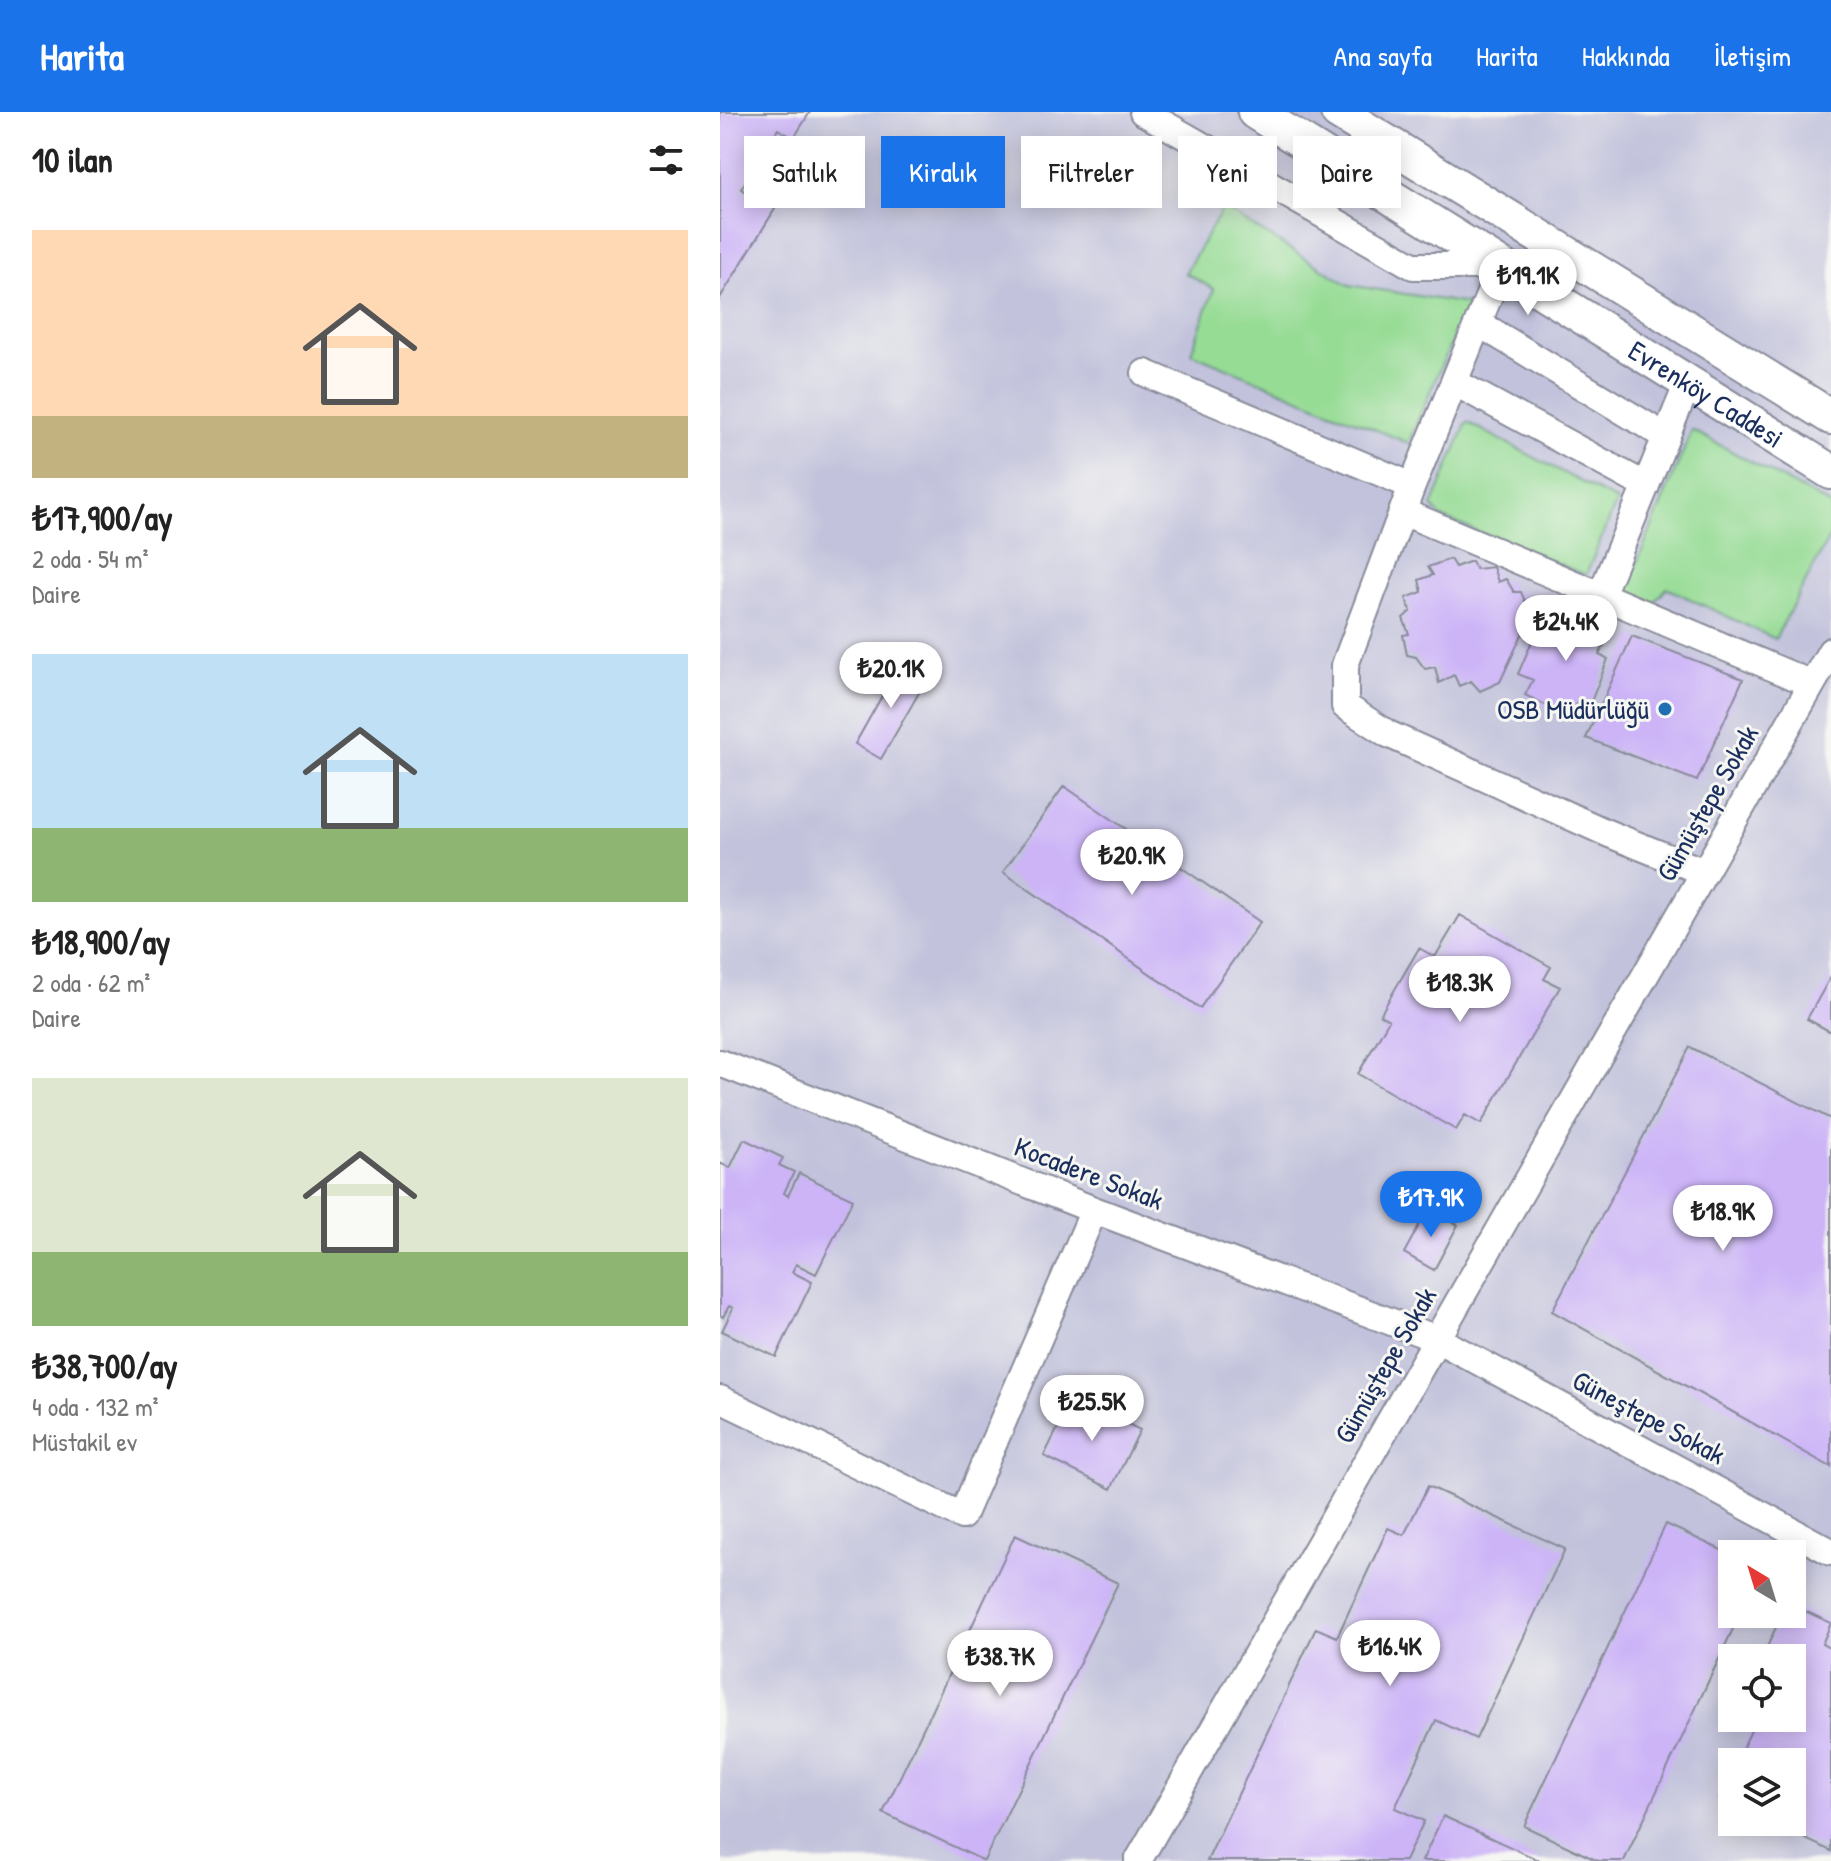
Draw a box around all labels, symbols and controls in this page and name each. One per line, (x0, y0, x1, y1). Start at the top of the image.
text: Harita (40, 30, 124, 82)
text: Ana sayfa (1334, 37, 1432, 75)
text: Harita (1476, 37, 1538, 75)
text: Hakkında (1582, 37, 1670, 75)
text: İletişim (1714, 37, 1791, 75)
chip: Satılık (744, 136, 865, 208)
chip: Kiralık (881, 136, 1005, 208)
chip: Filtreler (1021, 136, 1162, 208)
chip: Yeni (1178, 136, 1277, 208)
chip: Daire (1293, 136, 1401, 208)
text: 10 ilan (32, 137, 113, 183)
icon: filters (644, 138, 688, 182)
pin: ₺19.1K (1463, 249, 1593, 317)
text: ₺19.1K (1497, 257, 1559, 292)
icon: home (288, 282, 432, 426)
street label: Evrenköy Caddesi (1622, 331, 1791, 457)
text: ₺17,900/ay (32, 495, 173, 541)
text: 2 oda · 54 m² (32, 541, 149, 576)
text: Daire (32, 576, 81, 611)
pin: ₺24.4K (1501, 595, 1631, 663)
text: ₺24.4K (1533, 603, 1599, 638)
pin: ₺20.1K (826, 642, 956, 710)
text: ₺20.1K (857, 650, 925, 685)
place label: OSB Müdürlüğü (1497, 690, 1649, 728)
marker: OSB Müdürlüğü (1656, 700, 1674, 718)
icon: home (288, 706, 432, 850)
street label: Gümüştepe Sokak (1647, 718, 1767, 888)
pin: ₺20.9K (1067, 829, 1197, 897)
text: ₺20.9K (1098, 837, 1166, 872)
text: ₺18,900/ay (32, 919, 170, 965)
pin: ₺18.3K (1395, 956, 1525, 1024)
text: ₺18.3K (1427, 964, 1493, 999)
text: 2 oda · 62 m² (32, 965, 150, 1000)
text: Daire (32, 1000, 81, 1035)
street label: Kocadere Sokak (1009, 1127, 1169, 1219)
icon: home (288, 1130, 432, 1274)
pin: ₺17.9K (1366, 1171, 1496, 1239)
text: ₺17.9K (1398, 1179, 1464, 1214)
pin: ₺18.9K (1658, 1185, 1788, 1253)
text: ₺18.9K (1691, 1193, 1755, 1228)
street label: Gümüştepe Sokak (1325, 1280, 1445, 1450)
text: ₺38,700/ay (32, 1343, 178, 1389)
street label: Güneştepe Sokak (1566, 1361, 1732, 1473)
pin: ₺25.5K (1027, 1375, 1157, 1443)
text: ₺25.5K (1058, 1383, 1126, 1418)
text: 4 oda · 132 m² (32, 1389, 159, 1424)
text: Müstakil ev (32, 1424, 137, 1459)
north arrow (1718, 1540, 1806, 1628)
map controls (1718, 1540, 1806, 1836)
pin: ₺16.4K (1325, 1620, 1455, 1688)
text: ₺16.4K (1358, 1628, 1422, 1663)
pin: ₺38.7K (935, 1630, 1065, 1698)
text: ₺38.7K (965, 1638, 1035, 1673)
button: locate (1718, 1644, 1806, 1732)
button: layers (1718, 1748, 1806, 1836)

